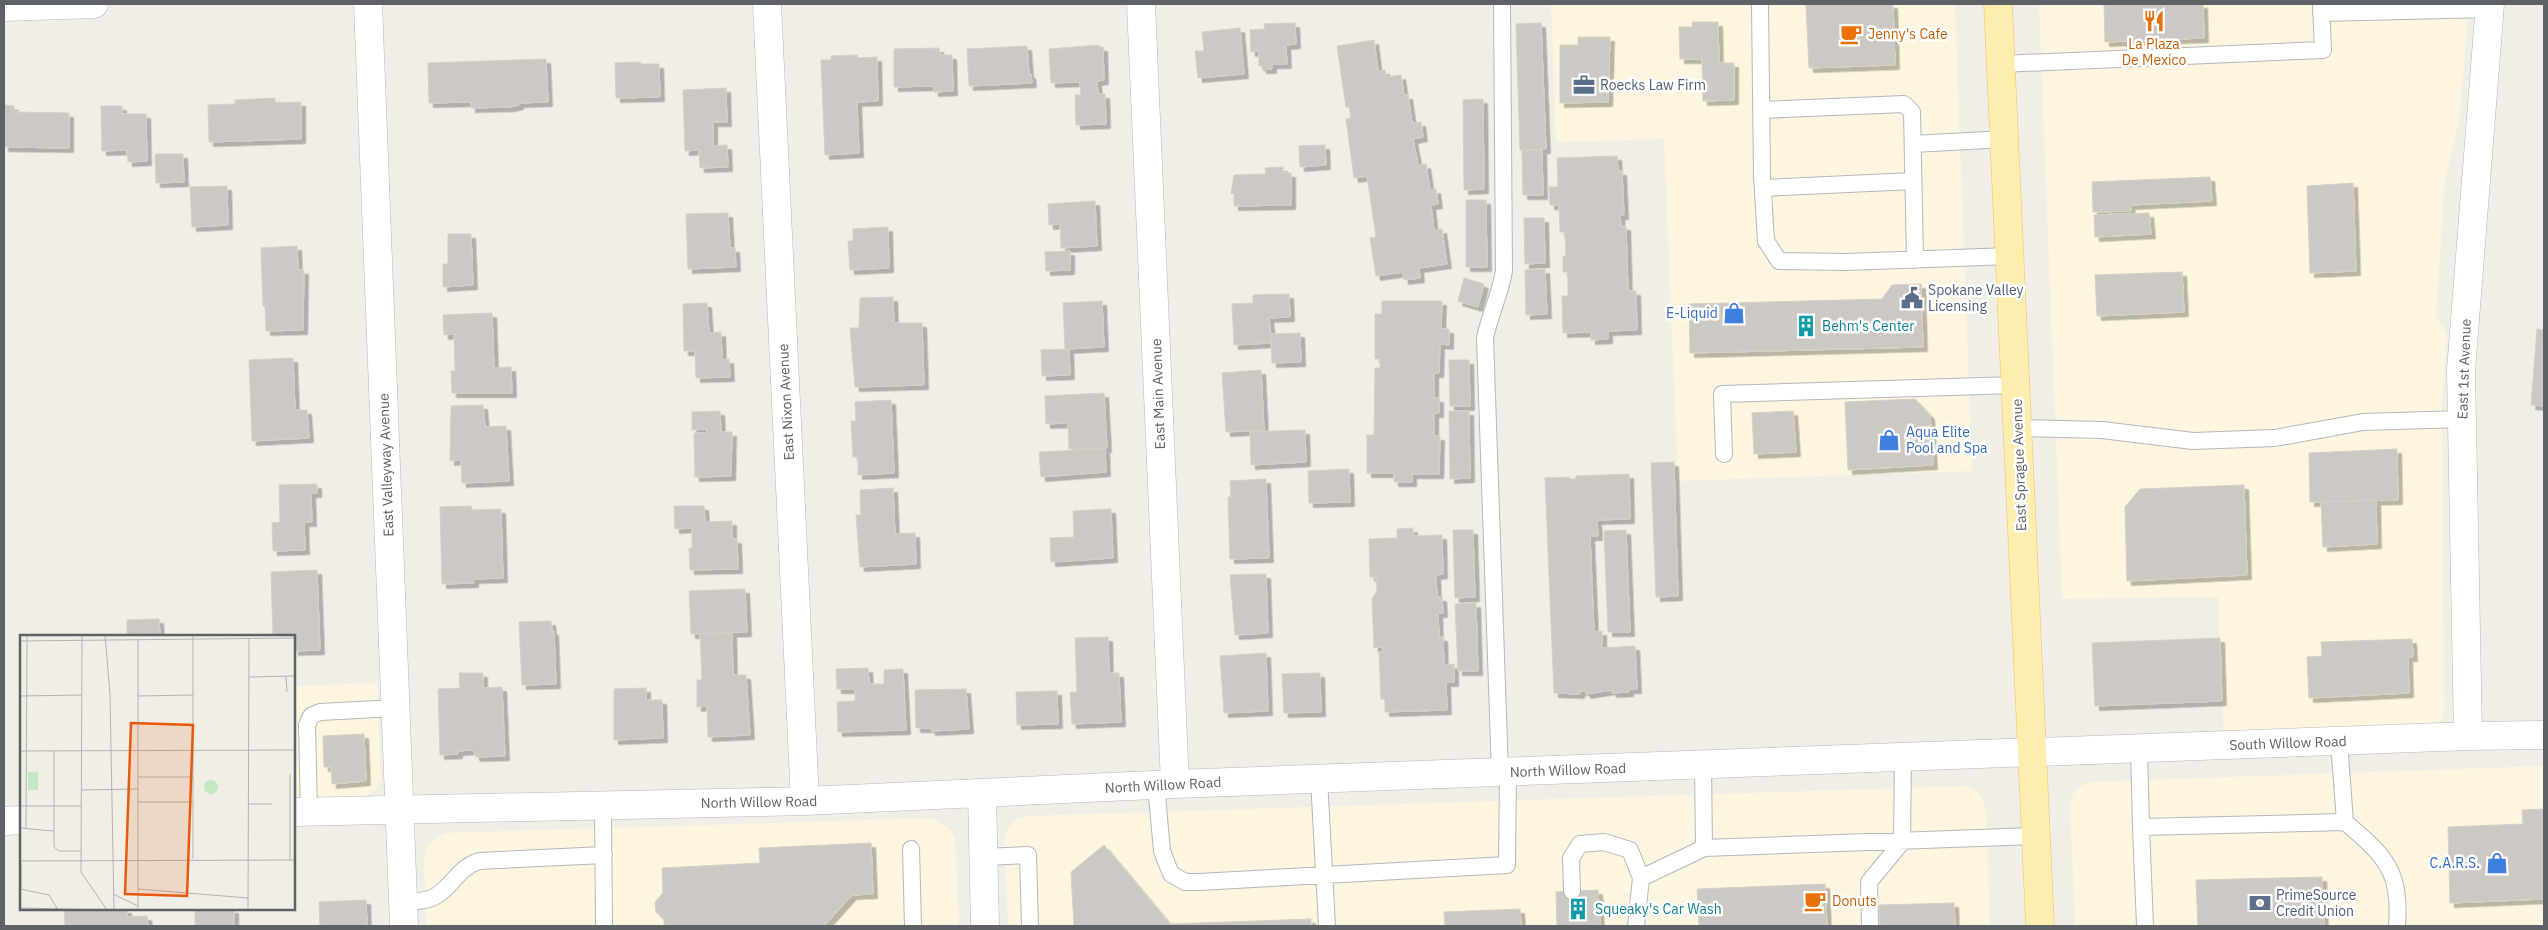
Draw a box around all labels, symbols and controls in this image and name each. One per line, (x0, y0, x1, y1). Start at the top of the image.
restaurant icon: La Plaza De Mexico (2141, 8, 2167, 34)
cafe icon: Jenny's Cafe (1838, 21, 1864, 47)
place label: Jenny's Cafe (1868, 25, 1948, 43)
place label: La Plaza De Mexico (2122, 35, 2186, 69)
office icon: Roecks Law Firm (1571, 72, 1597, 98)
place label: Roecks Law Firm (1600, 76, 1706, 94)
place label: Spokane Valley Licensing (1928, 281, 2024, 315)
public building icon: Spokane Valley Licensing (1899, 285, 1925, 311)
shop icon: E-Liquid (1721, 300, 1747, 326)
place label: E-Liquid (1666, 304, 1718, 322)
building icon: Behm's Center (1793, 313, 1819, 339)
place label: Behm's Center (1822, 317, 1914, 335)
street label: East 1st Avenue (2453, 318, 2475, 420)
street label: East Main Avenue (1147, 338, 1169, 450)
street label: East Nixon Avenue (774, 343, 798, 461)
street label: East Valleyway Avenue (374, 393, 397, 537)
street label: East Sprague Avenue (2008, 398, 2030, 531)
place label: Aqua Elite Pool and Spa (1906, 423, 1988, 457)
shop icon: Aqua Elite Pool and Spa (1876, 427, 1902, 453)
inset map (20, 635, 295, 910)
street label: South Willow Road (2229, 732, 2347, 754)
street label: North Willow Road (1509, 759, 1627, 781)
street label: North Willow Road (1104, 773, 1222, 797)
street label: North Willow Road (701, 792, 817, 812)
shop icon: C.A.R.S. (2484, 850, 2510, 876)
place label: C.A.R.S. (2430, 854, 2480, 872)
place label: PrimeSource Credit Union (2276, 886, 2357, 920)
cafe icon: Donuts (1802, 888, 1828, 914)
bank icon: PrimeSource Credit Union (2247, 890, 2273, 916)
place label: Donuts (1832, 892, 1877, 910)
building icon: Squeaky's Car Wash (1565, 896, 1591, 922)
place label: Squeaky's Car Wash (1595, 900, 1722, 918)

